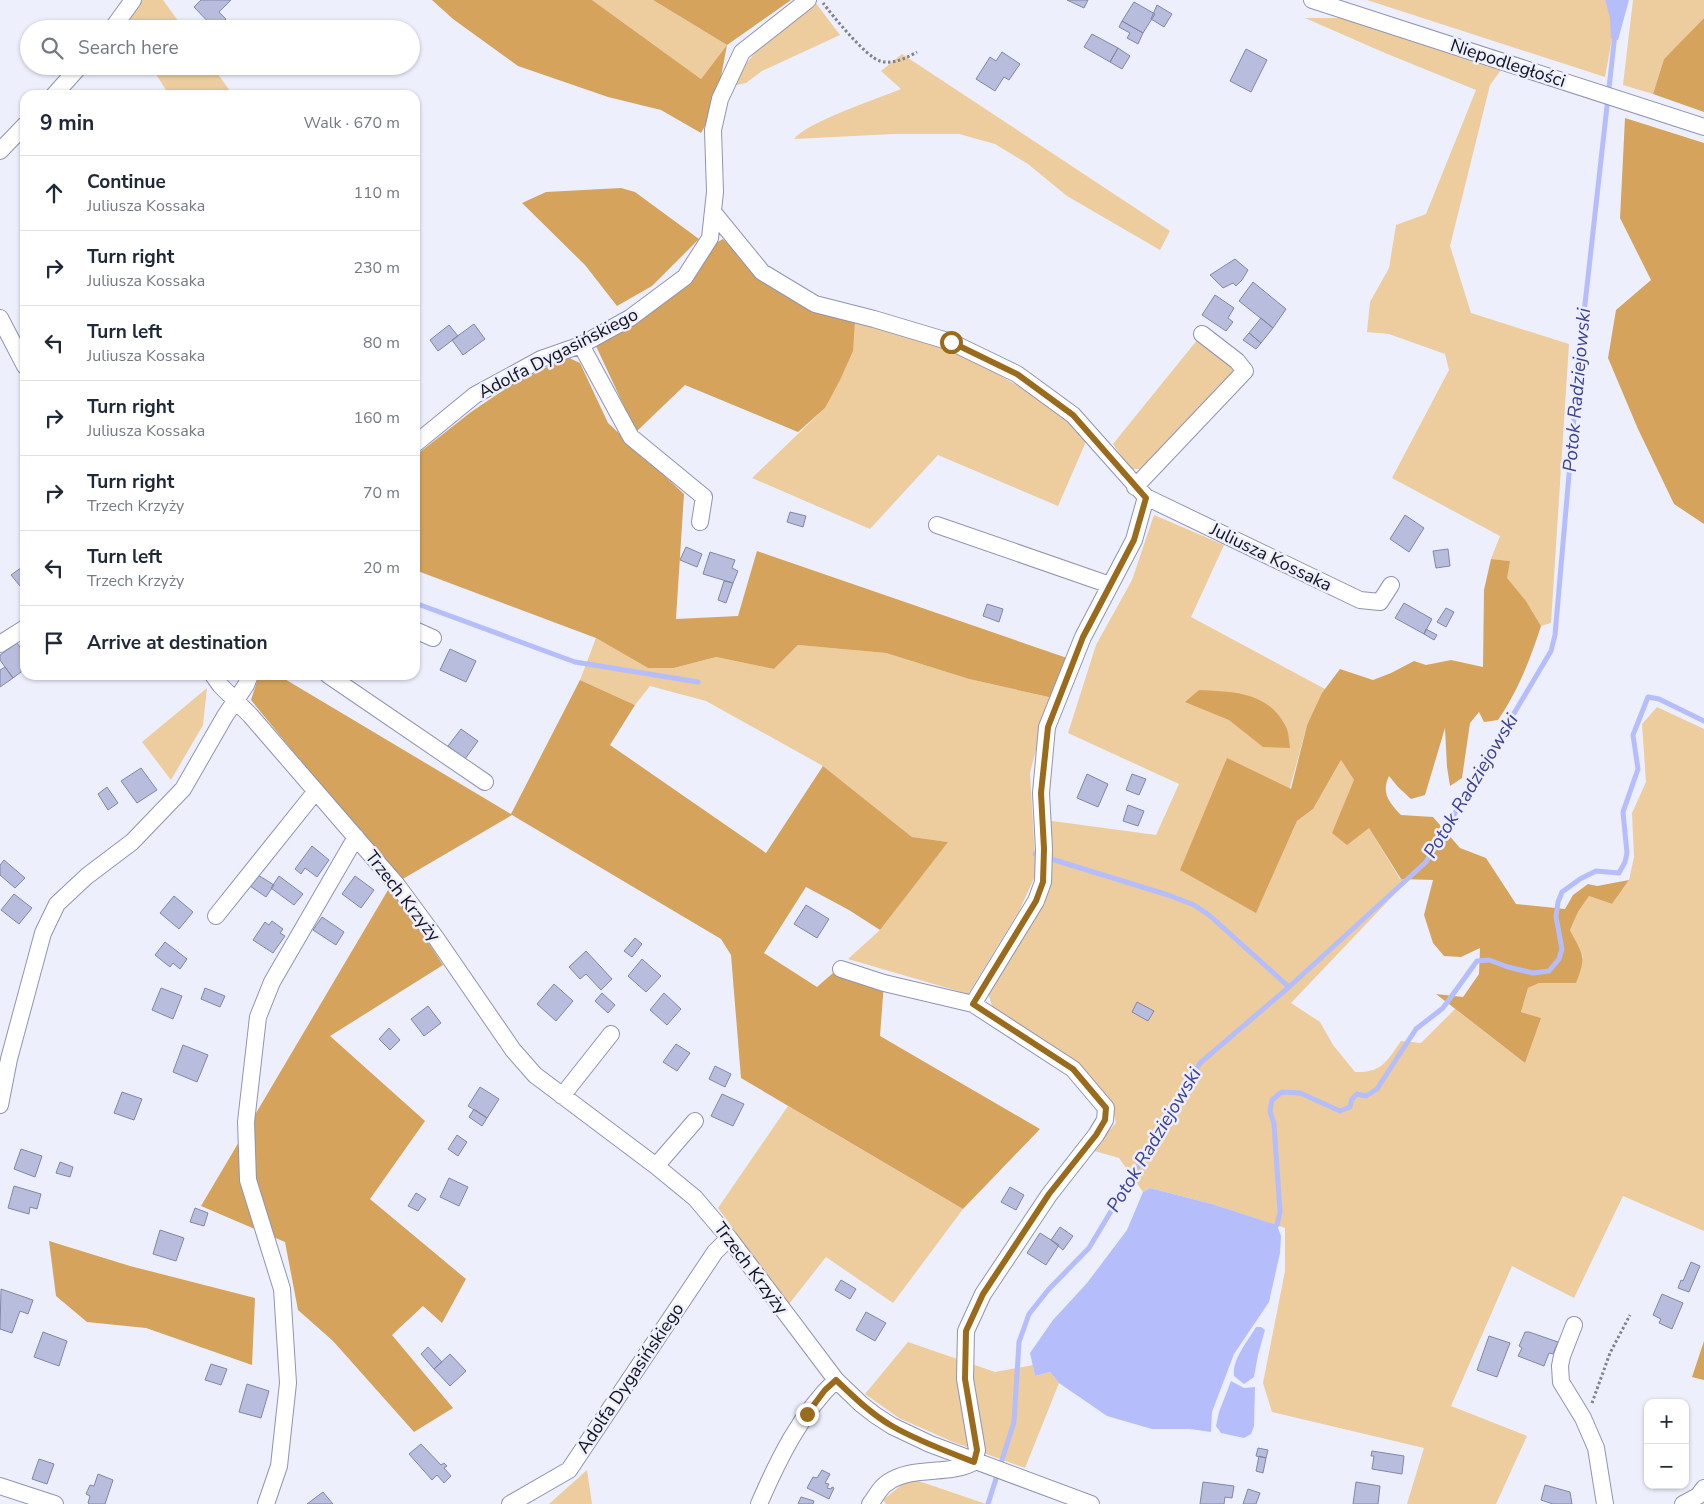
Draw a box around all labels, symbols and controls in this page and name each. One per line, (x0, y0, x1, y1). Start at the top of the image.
search box (20, 20, 420, 75)
street label: Niepodległości (1447, 33, 1569, 93)
icon: search (38, 34, 66, 62)
text: Search here (78, 35, 179, 61)
text: 9 min (40, 109, 94, 137)
text: Walk · 670 m (304, 112, 400, 134)
text: Continue (87, 169, 166, 195)
icon: ahead (40, 179, 68, 207)
text: 110 m (353, 182, 400, 204)
text: Juliusza Kossaka (87, 195, 205, 217)
text: Turn right (87, 244, 174, 270)
icon: right (40, 254, 68, 282)
text: 230 m (353, 257, 400, 279)
text: Juliusza Kossaka (87, 270, 205, 292)
street label: Adolfa Dygasińskiego (474, 302, 642, 404)
water label: Potok Radziejowski (1557, 306, 1597, 473)
text: Turn left (87, 319, 162, 345)
icon: left (40, 329, 68, 357)
route start (940, 331, 963, 354)
text: 80 m (363, 332, 400, 354)
text: Juliusza Kossaka (87, 345, 205, 367)
text: Turn right (87, 394, 174, 420)
icon: right (40, 404, 68, 432)
text: 160 m (353, 407, 400, 429)
text: Juliusza Kossaka (87, 420, 205, 442)
text: Turn right (87, 469, 174, 495)
icon: right (40, 479, 68, 507)
text: 70 m (363, 482, 400, 504)
text: Trzech Krzyży (87, 495, 184, 517)
street label: Juliusza Kossaka (1205, 517, 1336, 597)
text: Turn left (87, 544, 162, 570)
icon: left (40, 554, 68, 582)
text: 20 m (363, 557, 400, 579)
text: Trzech Krzyży (87, 570, 184, 592)
icon: arrive (40, 629, 68, 657)
text: Arrive at destination (87, 630, 268, 656)
water label: Potok Radziejowski (1418, 708, 1525, 863)
street label: Trzech Krzyży (360, 846, 447, 947)
water label: Potok Radziejowski (1101, 1062, 1208, 1217)
street label: Trzech Krzyży (708, 1217, 794, 1320)
street label: Adolfa Dygasińskiego (571, 1298, 689, 1458)
map controls (1644, 1399, 1689, 1489)
button: + (1644, 1399, 1689, 1444)
route end (796, 1403, 819, 1426)
button: − (1644, 1444, 1689, 1489)

